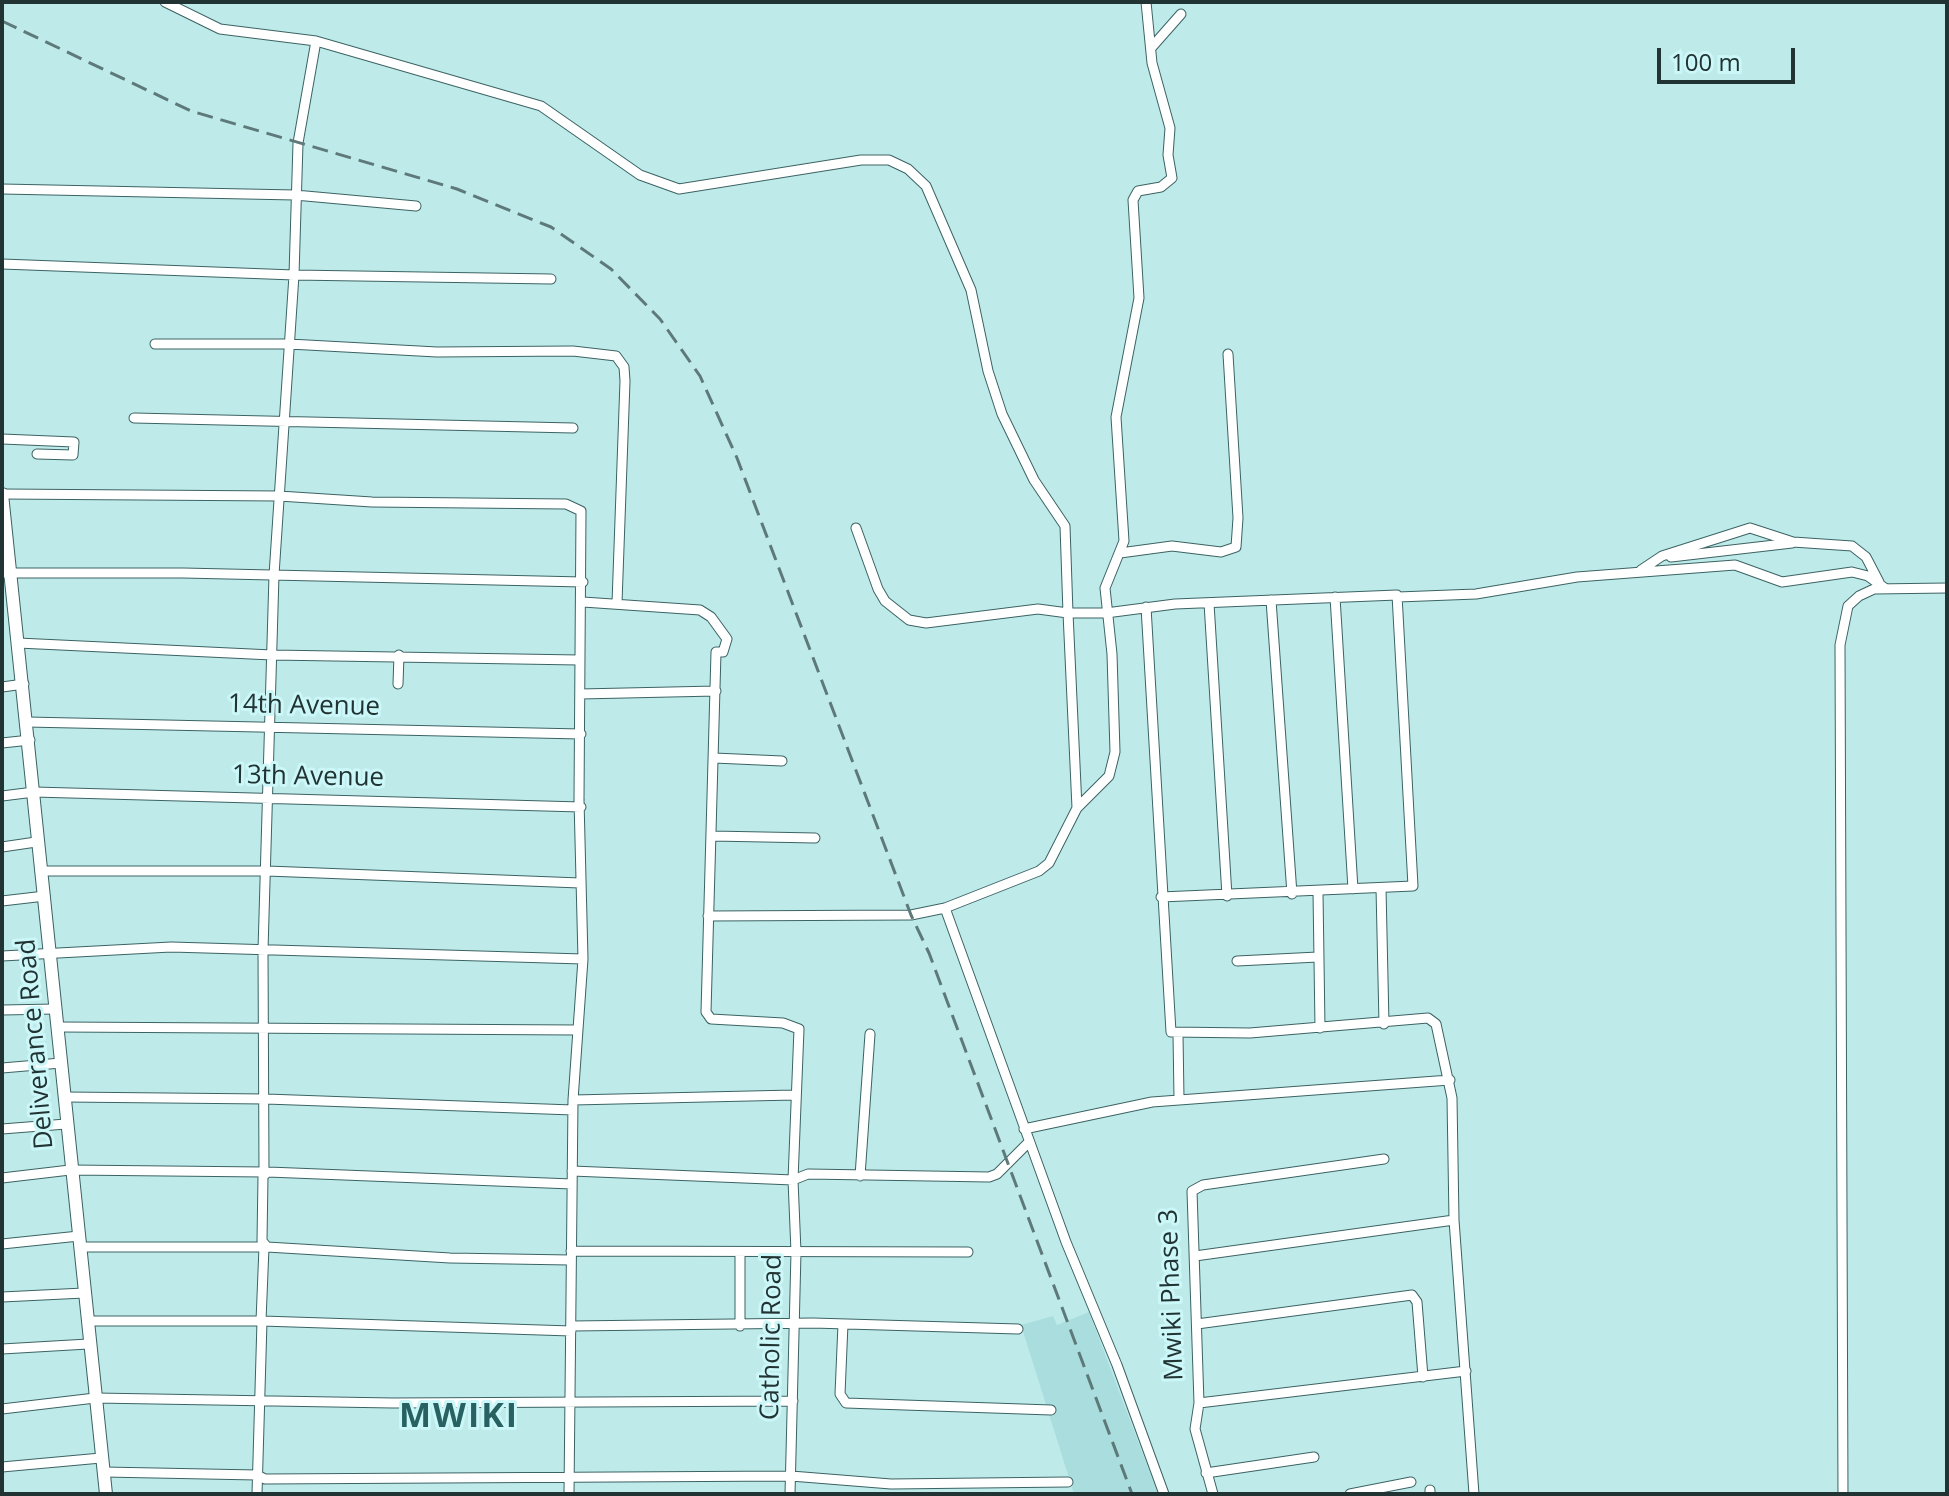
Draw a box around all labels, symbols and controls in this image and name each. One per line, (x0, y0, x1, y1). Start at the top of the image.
scale bar (1661, 32, 1799, 82)
text: 100 m (1671, 45, 1741, 78)
street label: 14th Avenue (228, 689, 380, 723)
street label: 13th Avenue (232, 760, 384, 794)
street label: Deliverance Road (11, 938, 61, 1150)
street label: Mwiki Phase 3 (1153, 1209, 1191, 1381)
street label: Catholic Road (755, 1254, 789, 1420)
district label: MWIKI (399, 1397, 519, 1437)

